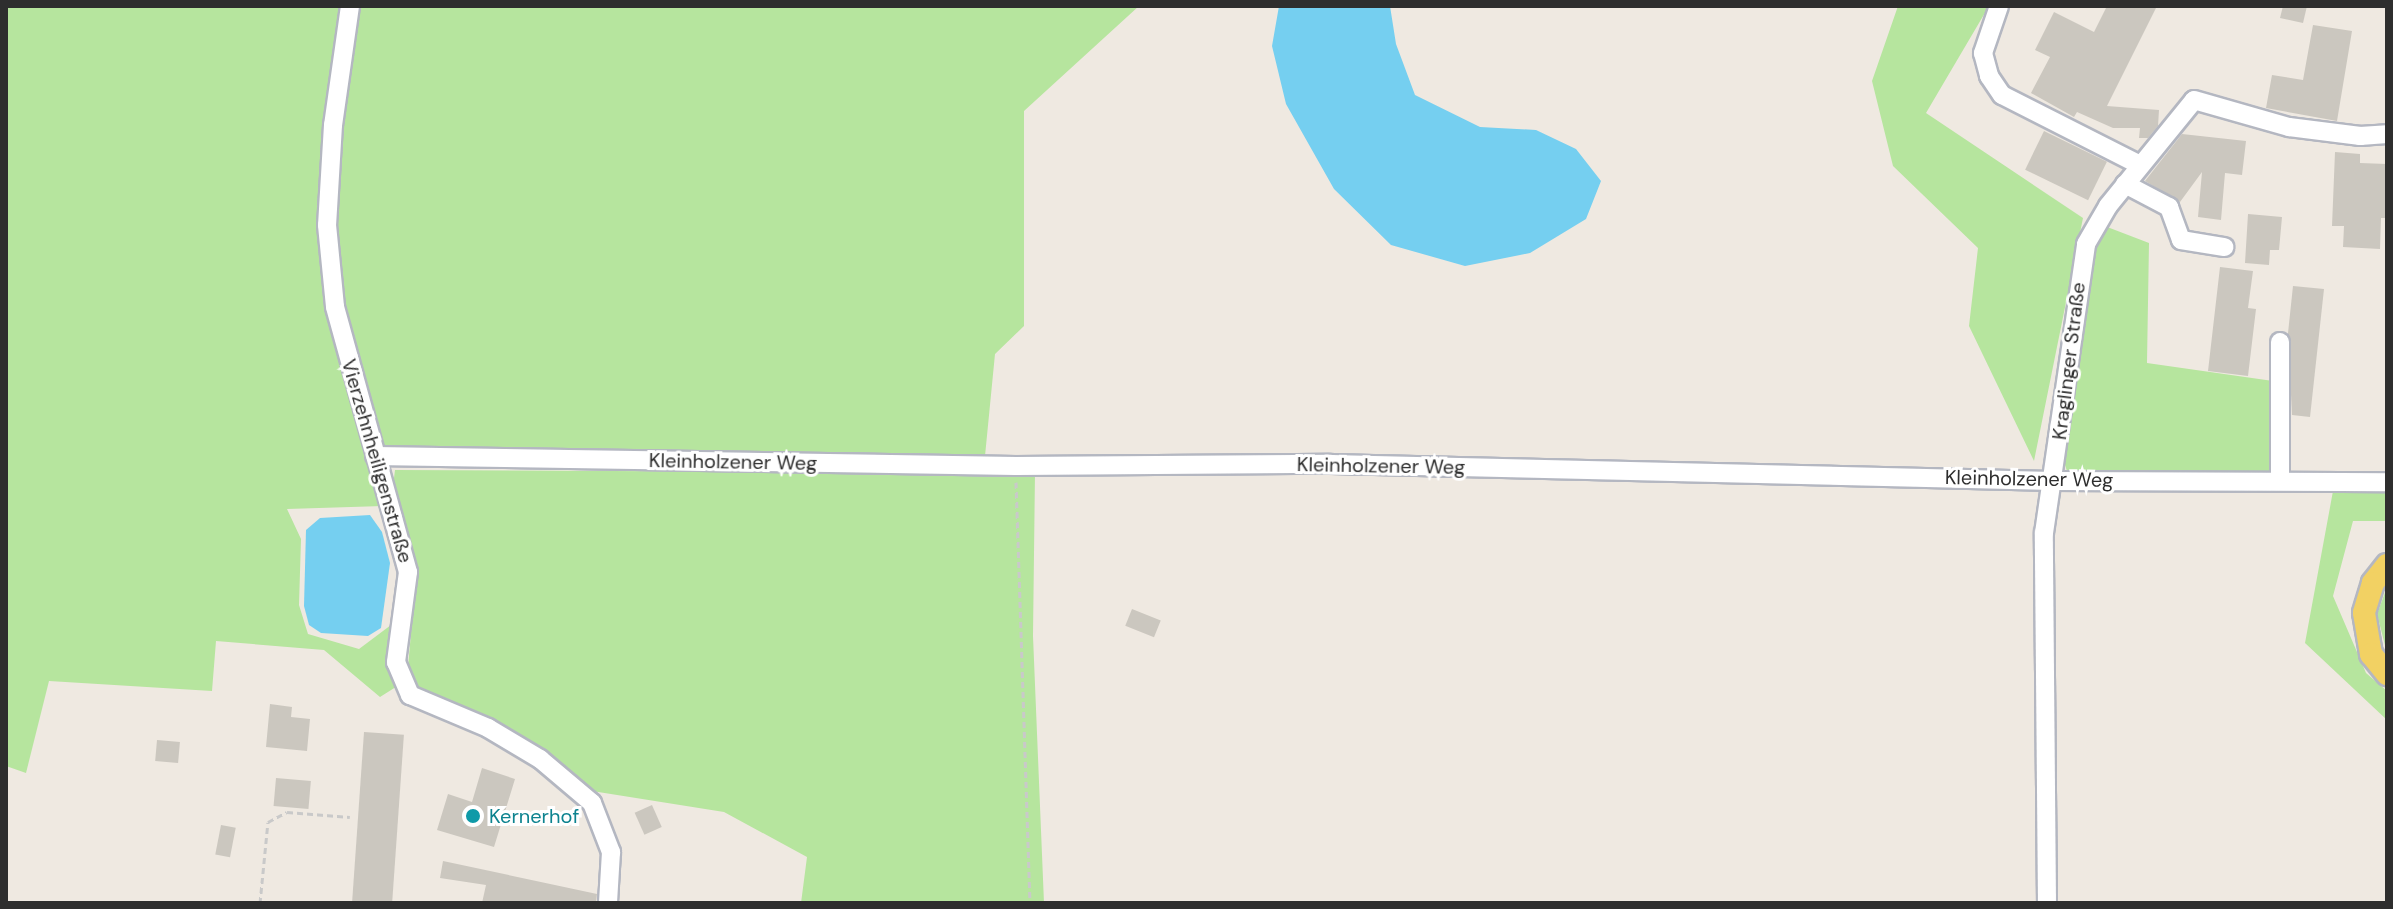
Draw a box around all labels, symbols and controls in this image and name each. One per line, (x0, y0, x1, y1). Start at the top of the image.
street label: Kraglinger Straße (2047, 281, 2091, 441)
street label: Vierzehnheiligenstraße (336, 356, 418, 566)
street label: Kleinholzener Weg (649, 449, 817, 475)
street label: Kleinholzener Weg (1297, 453, 1465, 479)
street label: Kleinholzener Weg (1945, 466, 2113, 492)
place label: Kernerhof (489, 804, 579, 828)
marker: Kernerhof (464, 807, 482, 825)

